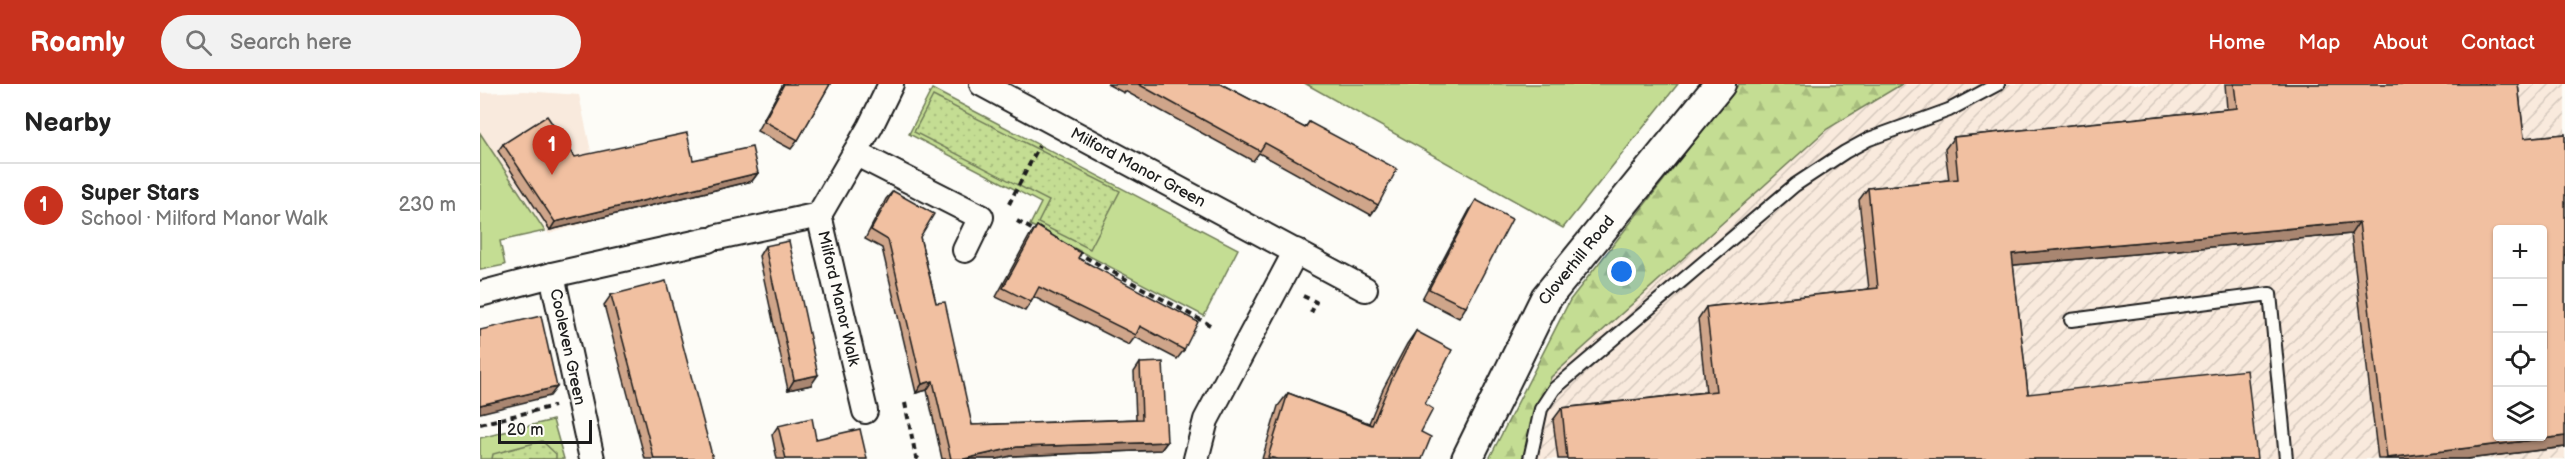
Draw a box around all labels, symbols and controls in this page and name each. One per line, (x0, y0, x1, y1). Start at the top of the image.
search box (161, 15, 581, 69)
text: Roamly (30, 26, 125, 59)
icon: search (182, 26, 215, 59)
text: Search here (230, 29, 352, 56)
text: Home (2208, 30, 2265, 55)
text: Map (2298, 30, 2340, 55)
text: About (2373, 30, 2428, 55)
text: Contact (2461, 30, 2535, 55)
text: Nearby (24, 108, 111, 139)
street label: Milford Manor Green (1067, 124, 1209, 211)
pin: 1 (532, 126, 572, 175)
text: Super Stars (81, 180, 199, 207)
text: 1 (39, 193, 48, 217)
text: 230 m (399, 193, 456, 217)
text: School · Milford Manor Walk (81, 207, 328, 231)
street label: Cloverhill Road (1535, 212, 1619, 308)
map controls (2493, 225, 2547, 441)
button: + (2493, 225, 2547, 279)
street label: Milford Manor Walk (814, 229, 864, 368)
your location (1607, 257, 1636, 286)
button: − (2493, 279, 2547, 333)
street label: Cooleven Green (546, 287, 589, 407)
button: locate (2493, 333, 2547, 387)
button: layers (2493, 387, 2547, 441)
scale bar (498, 417, 592, 444)
text: 20 m (507, 421, 543, 440)

